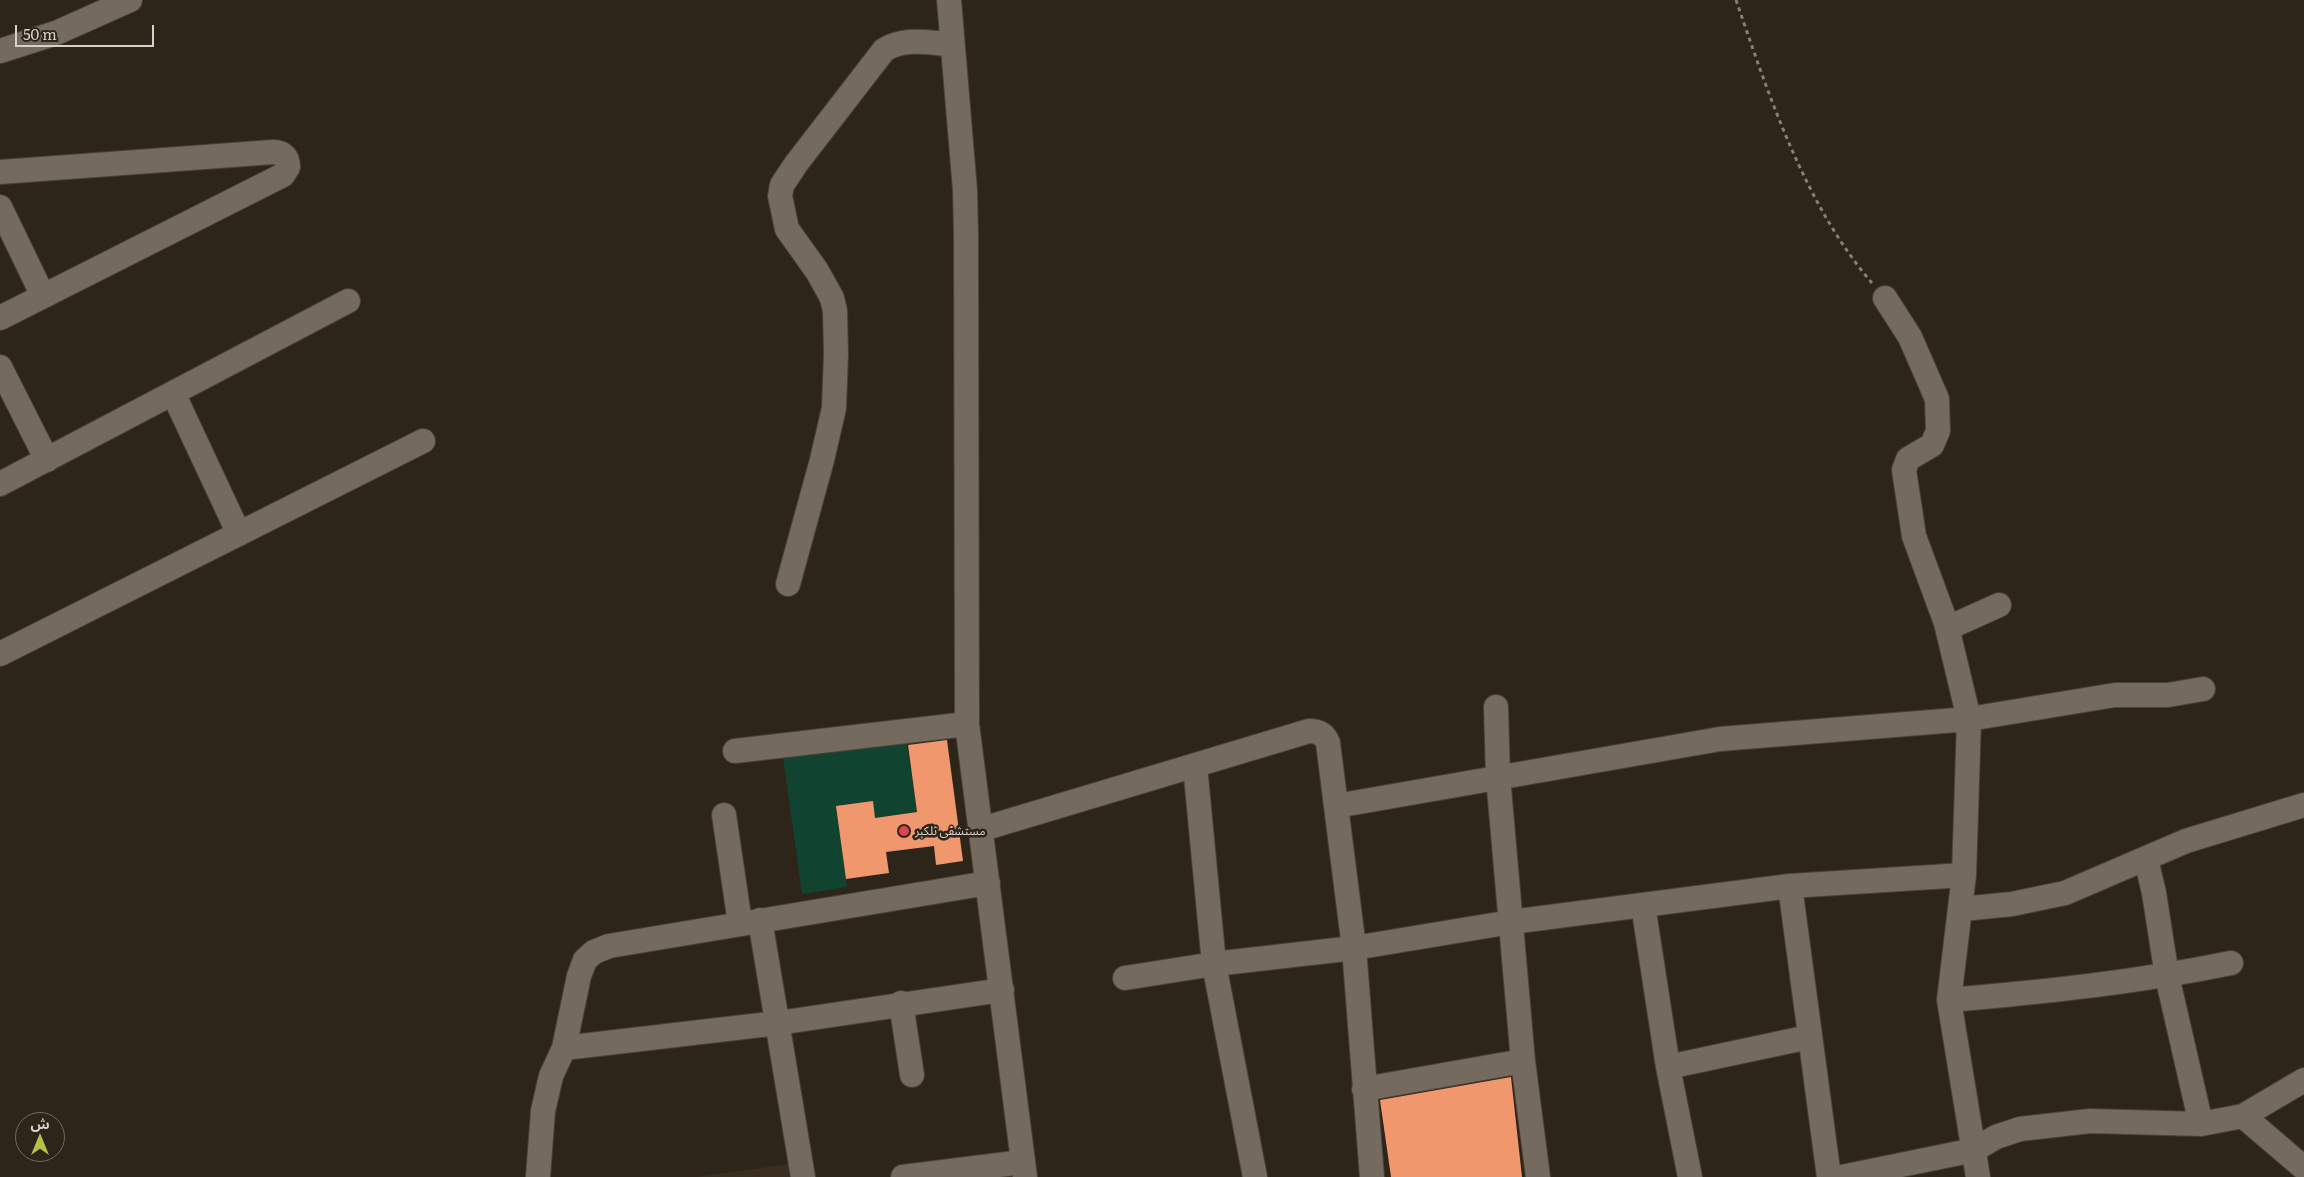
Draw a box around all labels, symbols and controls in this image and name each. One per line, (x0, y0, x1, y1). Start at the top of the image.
scale bar (18, 15, 156, 47)
text: 50 m (23, 22, 57, 45)
marker: مستشفى تلكبر (897, 824, 911, 838)
place label: مستشفى تلكبر (915, 824, 985, 838)
north arrow (15, 1112, 65, 1162)
text: ش (30, 1113, 50, 1133)

